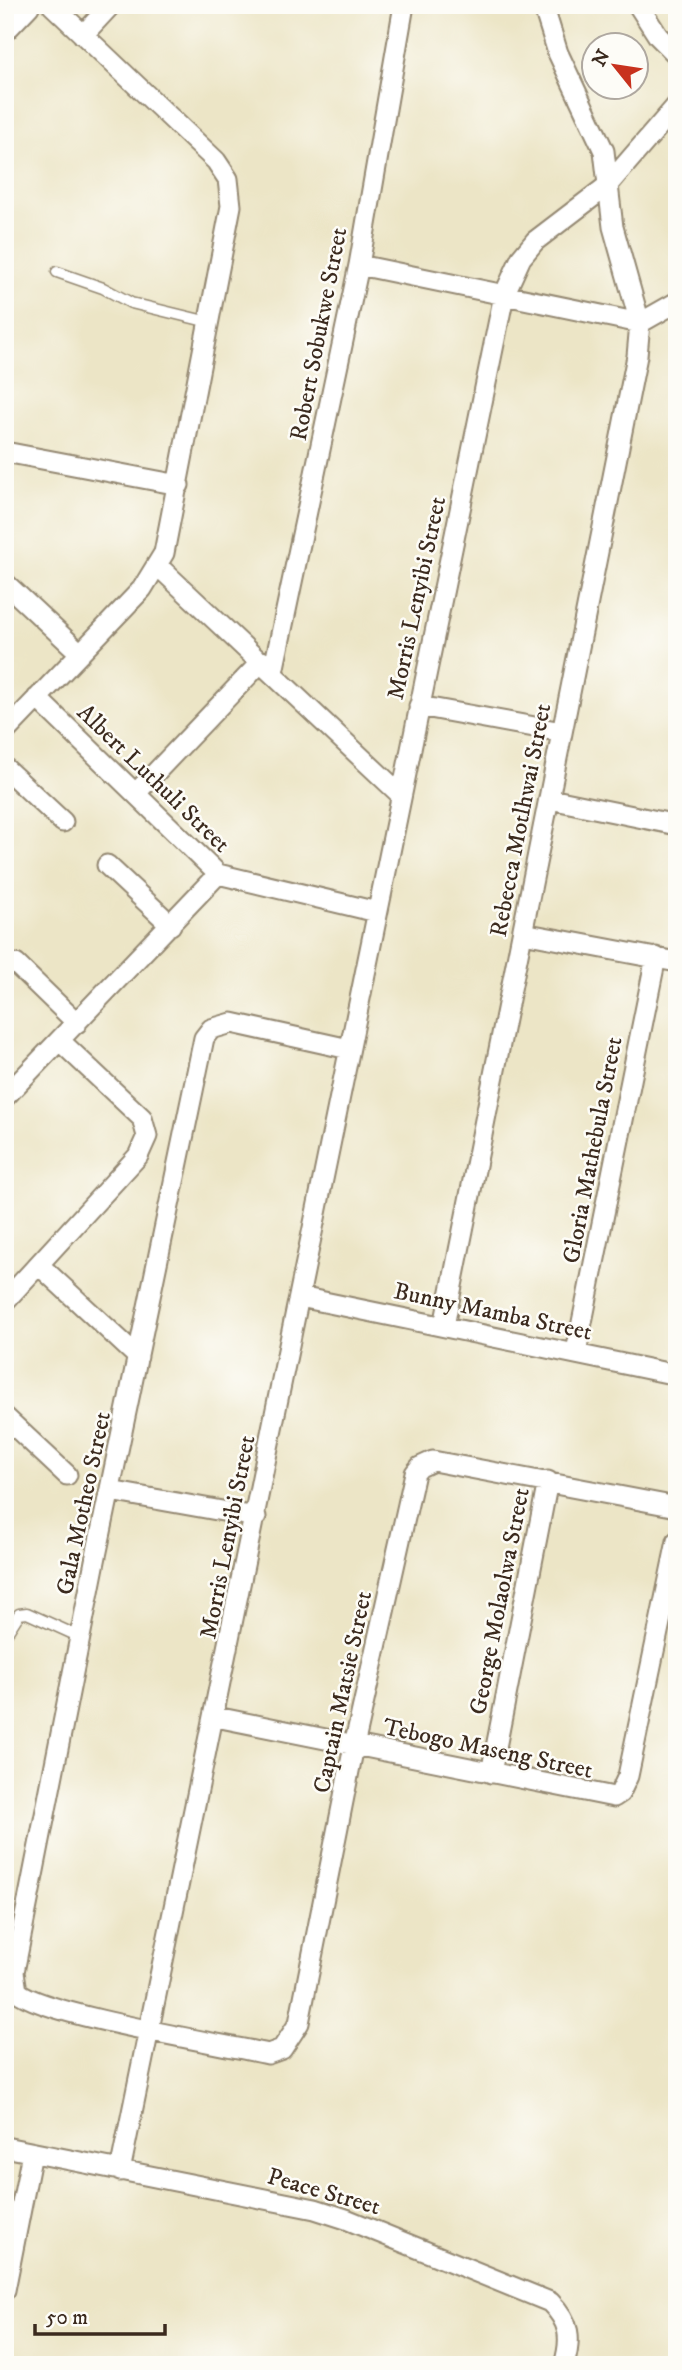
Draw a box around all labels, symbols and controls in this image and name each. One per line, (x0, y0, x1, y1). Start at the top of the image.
north arrow (580, 32, 650, 102)
text: N (588, 45, 616, 71)
street label: Robert Sobukwe Street (284, 225, 354, 443)
street label: Morris Lenyibi Street (381, 494, 453, 703)
street label: Albert Luthuli Street (70, 698, 236, 860)
street label: Rebecca Motlhwai Street (484, 701, 558, 939)
street label: Gloria Mathebula Street (556, 1034, 630, 1266)
street label: Bunny Mamba Street (391, 1276, 595, 1348)
street label: Gala Motheo Street (50, 1409, 118, 1598)
street label: Morris Lenyibi Street (194, 1432, 263, 1642)
street label: George Molaolwa Street (463, 1485, 537, 1717)
street label: Captain Matsie Street (307, 1588, 379, 1796)
street label: Tebogo Maseng Street (380, 1712, 596, 1786)
street label: Peace Street (264, 2162, 384, 2222)
scale bar (35, 2293, 164, 2337)
text: 50 m (46, 2305, 88, 2331)

